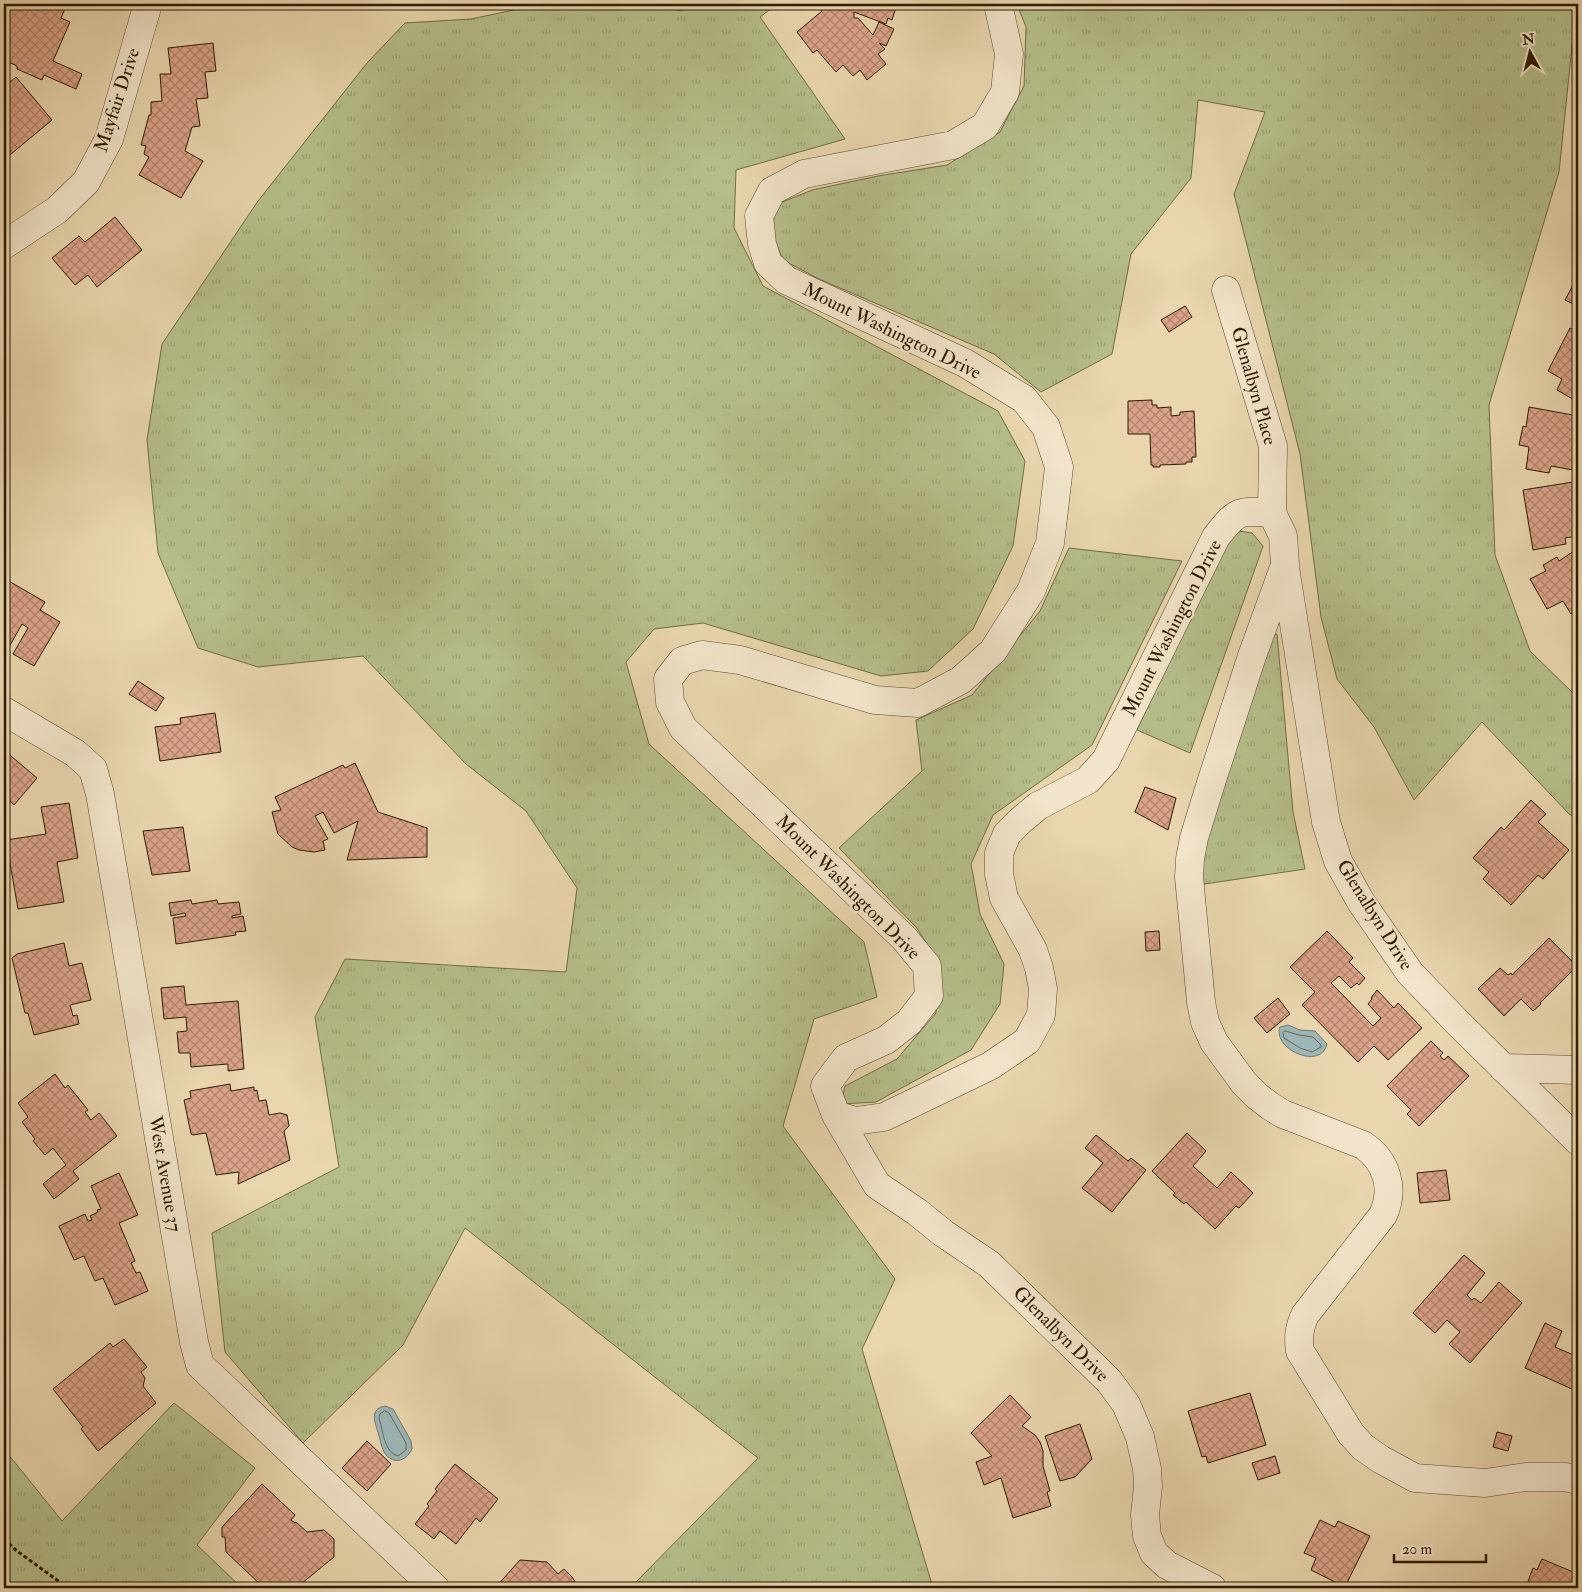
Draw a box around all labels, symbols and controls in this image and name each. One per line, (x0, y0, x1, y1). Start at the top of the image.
north arrow (1504, 28, 1554, 78)
text: N (1520, 30, 1536, 49)
street label: Mayfair Drive (89, 45, 145, 155)
street label: Mount Washington Drive (799, 277, 985, 385)
street label: Glenalbyn Place (1226, 324, 1282, 448)
street label: Mount Washington Drive (1117, 535, 1227, 721)
street label: Mount Washington Drive (770, 809, 926, 965)
street label: Glenalbyn Drive (1331, 855, 1419, 975)
street label: West Avenue 37 (143, 1113, 187, 1234)
street label: Glenalbyn Drive (1008, 1281, 1114, 1387)
scale bar (1394, 1532, 1487, 1564)
text: 20 m (1402, 1540, 1432, 1559)

